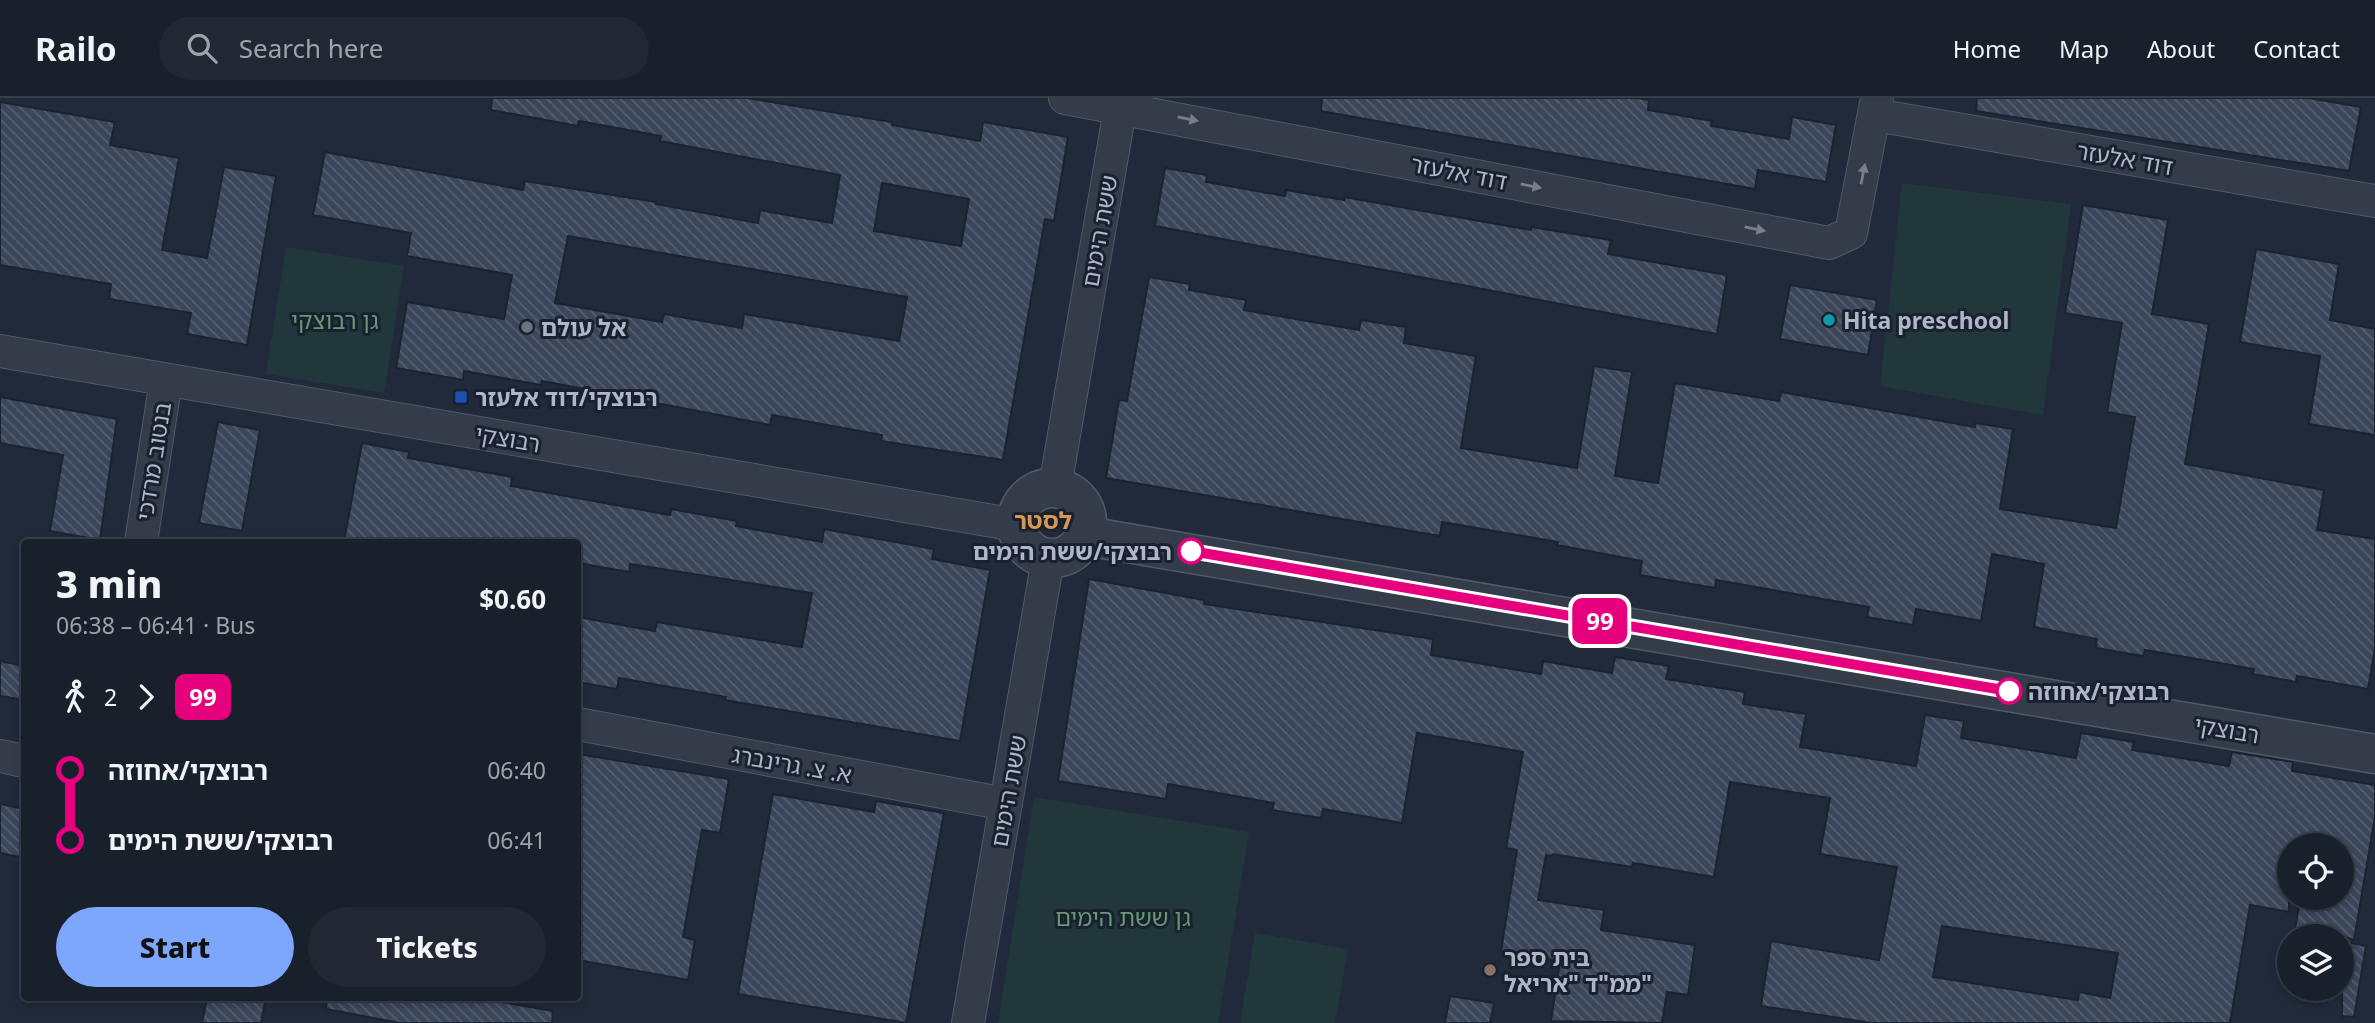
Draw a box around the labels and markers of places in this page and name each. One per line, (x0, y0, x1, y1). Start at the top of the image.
place label: Hita preschool (1843, 304, 2009, 336)
place label: אל עולם (541, 311, 626, 343)
marker: Hita preschool (1821, 312, 1837, 328)
marker: אל עולם (519, 319, 535, 335)
place label: רבוצקי/דוד אלעזר (475, 381, 658, 413)
marker: רבוצקי/דוד אלעזר (453, 389, 469, 405)
place label: רבוצקי/ששת הימים (973, 535, 1172, 567)
marker: רבוצקי/ששת הימים (1178, 538, 1204, 564)
place label: רבוצקי/אחוזה (2028, 675, 2170, 707)
marker: רבוצקי/אחוזה (1996, 678, 2022, 704)
place label: בית ספר ממ"ד "אריאל" (1504, 941, 1652, 999)
marker: בית ספר ממ"ד "אריאל" (1482, 962, 1498, 978)

